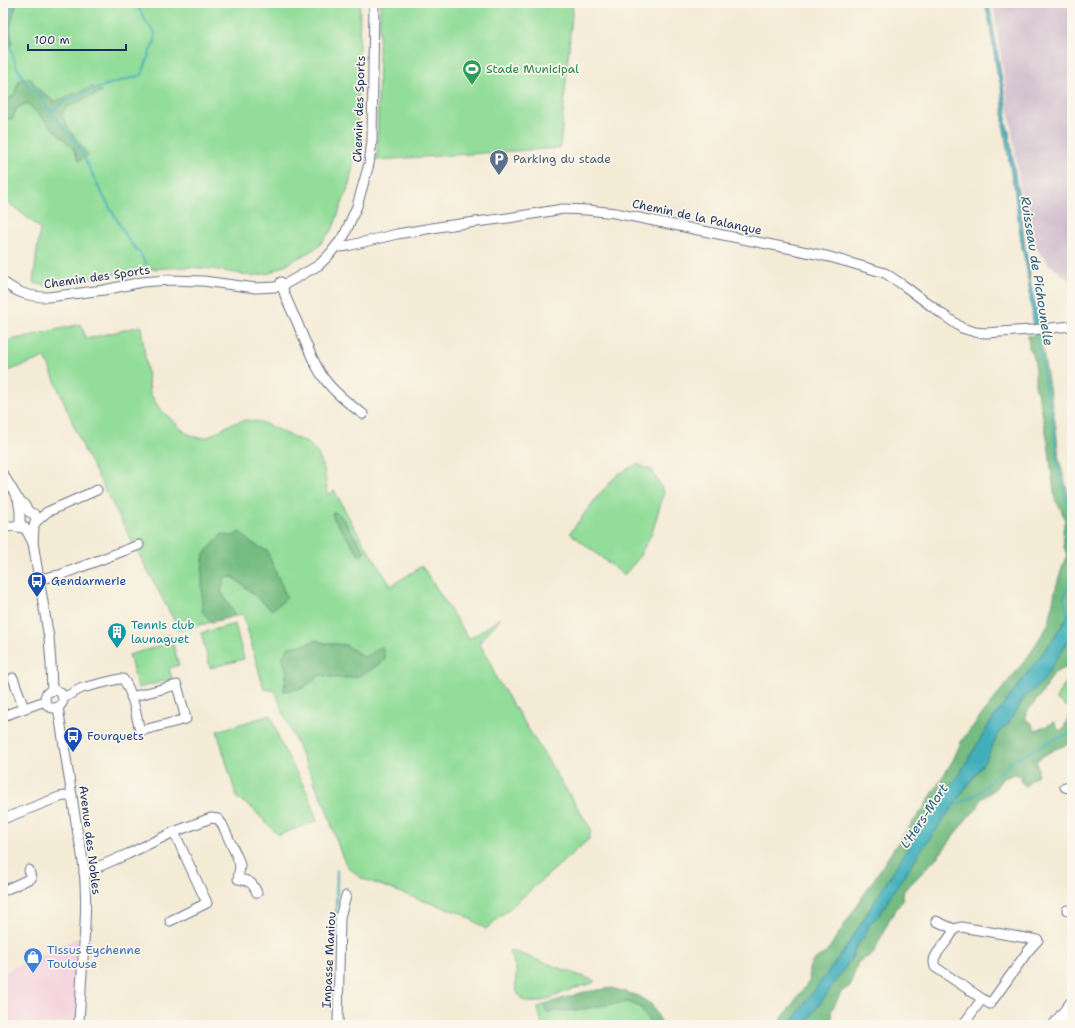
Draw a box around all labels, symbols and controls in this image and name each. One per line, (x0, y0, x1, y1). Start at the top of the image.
scale bar (28, 26, 126, 52)
text: 100 m (34, 32, 70, 48)
street label: Chemin des Sports (349, 55, 369, 163)
sports icon: Stade Municipal (461, 58, 483, 86)
place label: Stade Municipal (486, 61, 579, 77)
parking icon: Parking du stade (488, 148, 510, 176)
place label: Parking du stade (513, 151, 611, 167)
street label: Chemin de la Palanque (631, 195, 764, 239)
water label: Ruisseau de Pichounelle (1017, 195, 1057, 347)
street label: Chemin des Sports (43, 262, 151, 292)
bus stop icon: Gendarmerie (26, 570, 48, 598)
place label: Gendarmerie (51, 573, 127, 589)
place label: Tennis club launaguet (131, 617, 195, 647)
building icon: Tennis club launaguet (106, 621, 128, 649)
bus stop icon: Fourquets (62, 725, 84, 753)
place label: Fourquets (87, 728, 144, 744)
water label: L'Hers-Mort (896, 780, 952, 852)
street label: Avenue des Nobles (75, 784, 105, 896)
street label: Impasse Maniou (318, 911, 340, 1009)
place label: Tissus Eychenne Toulouse (47, 942, 141, 972)
shop icon: Tissus Eychenne Toulouse (22, 946, 44, 974)

